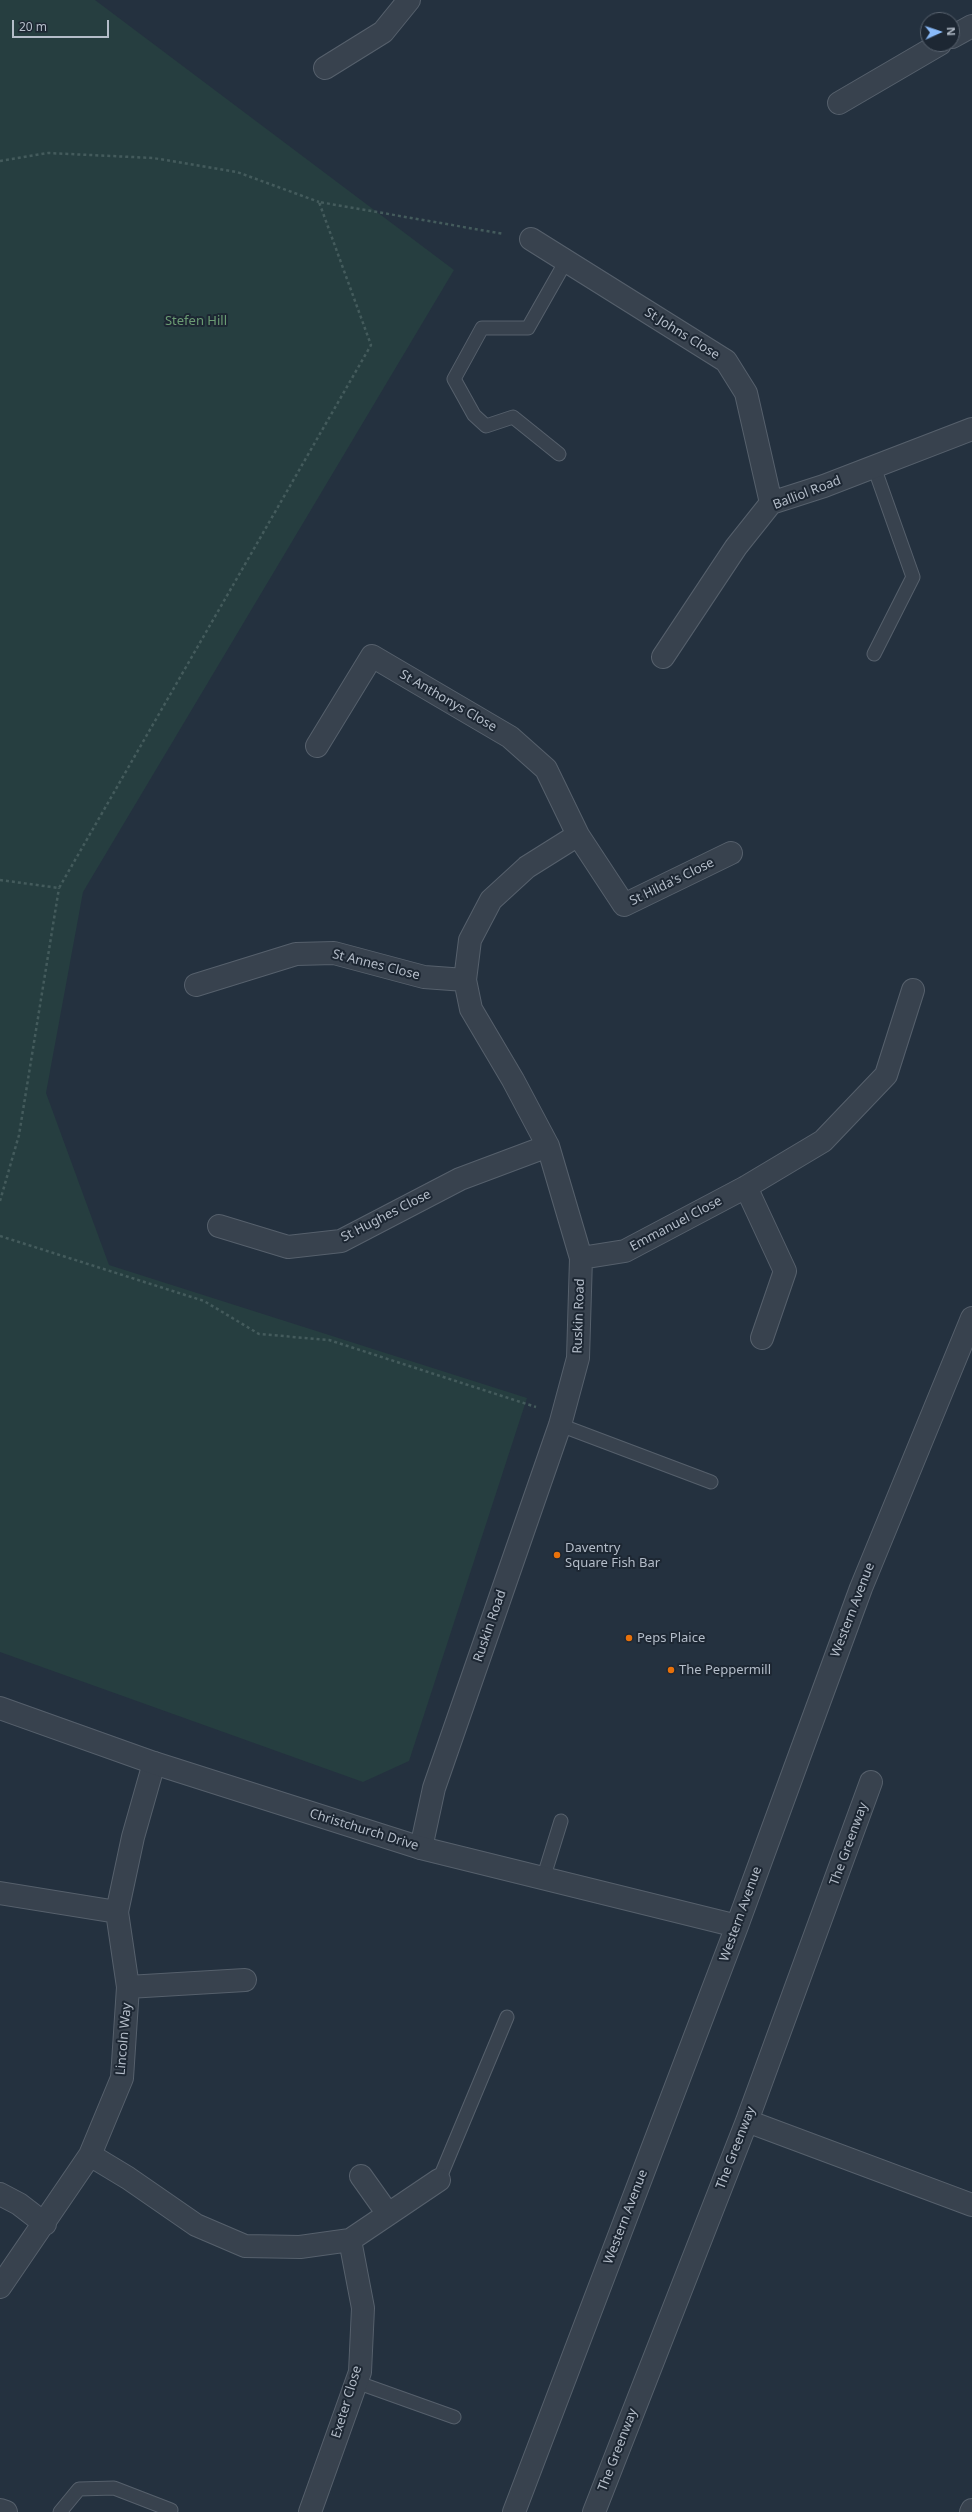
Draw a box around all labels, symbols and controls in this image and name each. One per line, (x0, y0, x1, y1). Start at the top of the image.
scale bar (14, 12, 111, 38)
north arrow (920, 12, 960, 52)
text: 20 m (19, 18, 47, 35)
text: N (944, 27, 959, 36)
street label: St Johns Close (642, 305, 722, 363)
park label: Stefen Hill (165, 313, 227, 329)
street label: Balliol Road (771, 473, 843, 513)
street label: St Anthonys Close (397, 667, 499, 735)
street label: St Hilda's Close (627, 855, 717, 909)
street label: St Annes Close (331, 947, 421, 983)
street label: St Hughes Close (338, 1187, 434, 1245)
street label: Emmanuel Close (627, 1193, 725, 1255)
street label: Ruskin Road (570, 1278, 588, 1354)
place label: Daventry Square Fish Bar (565, 1540, 660, 1571)
marker: Daventry Square Fish Bar (552, 1550, 562, 1560)
street label: Western Avenue (828, 1561, 878, 1659)
street label: Ruskin Road (470, 1588, 510, 1664)
place label: Peps Plaice (637, 1630, 705, 1646)
marker: Peps Plaice (624, 1633, 634, 1643)
place label: The Peppermill (679, 1662, 771, 1678)
marker: The Peppermill (666, 1665, 676, 1675)
street label: The Greenway (827, 1800, 871, 1888)
street label: Christchurch Drive (308, 1806, 420, 1854)
street label: Western Avenue (717, 1864, 765, 1964)
street label: Lincoln Way (113, 2002, 135, 2076)
street label: The Greenway (713, 2104, 759, 2192)
street label: Western Avenue (601, 2168, 651, 2266)
street label: Exeter Close (329, 2364, 365, 2440)
street label: The Greenway (595, 2406, 641, 2494)

